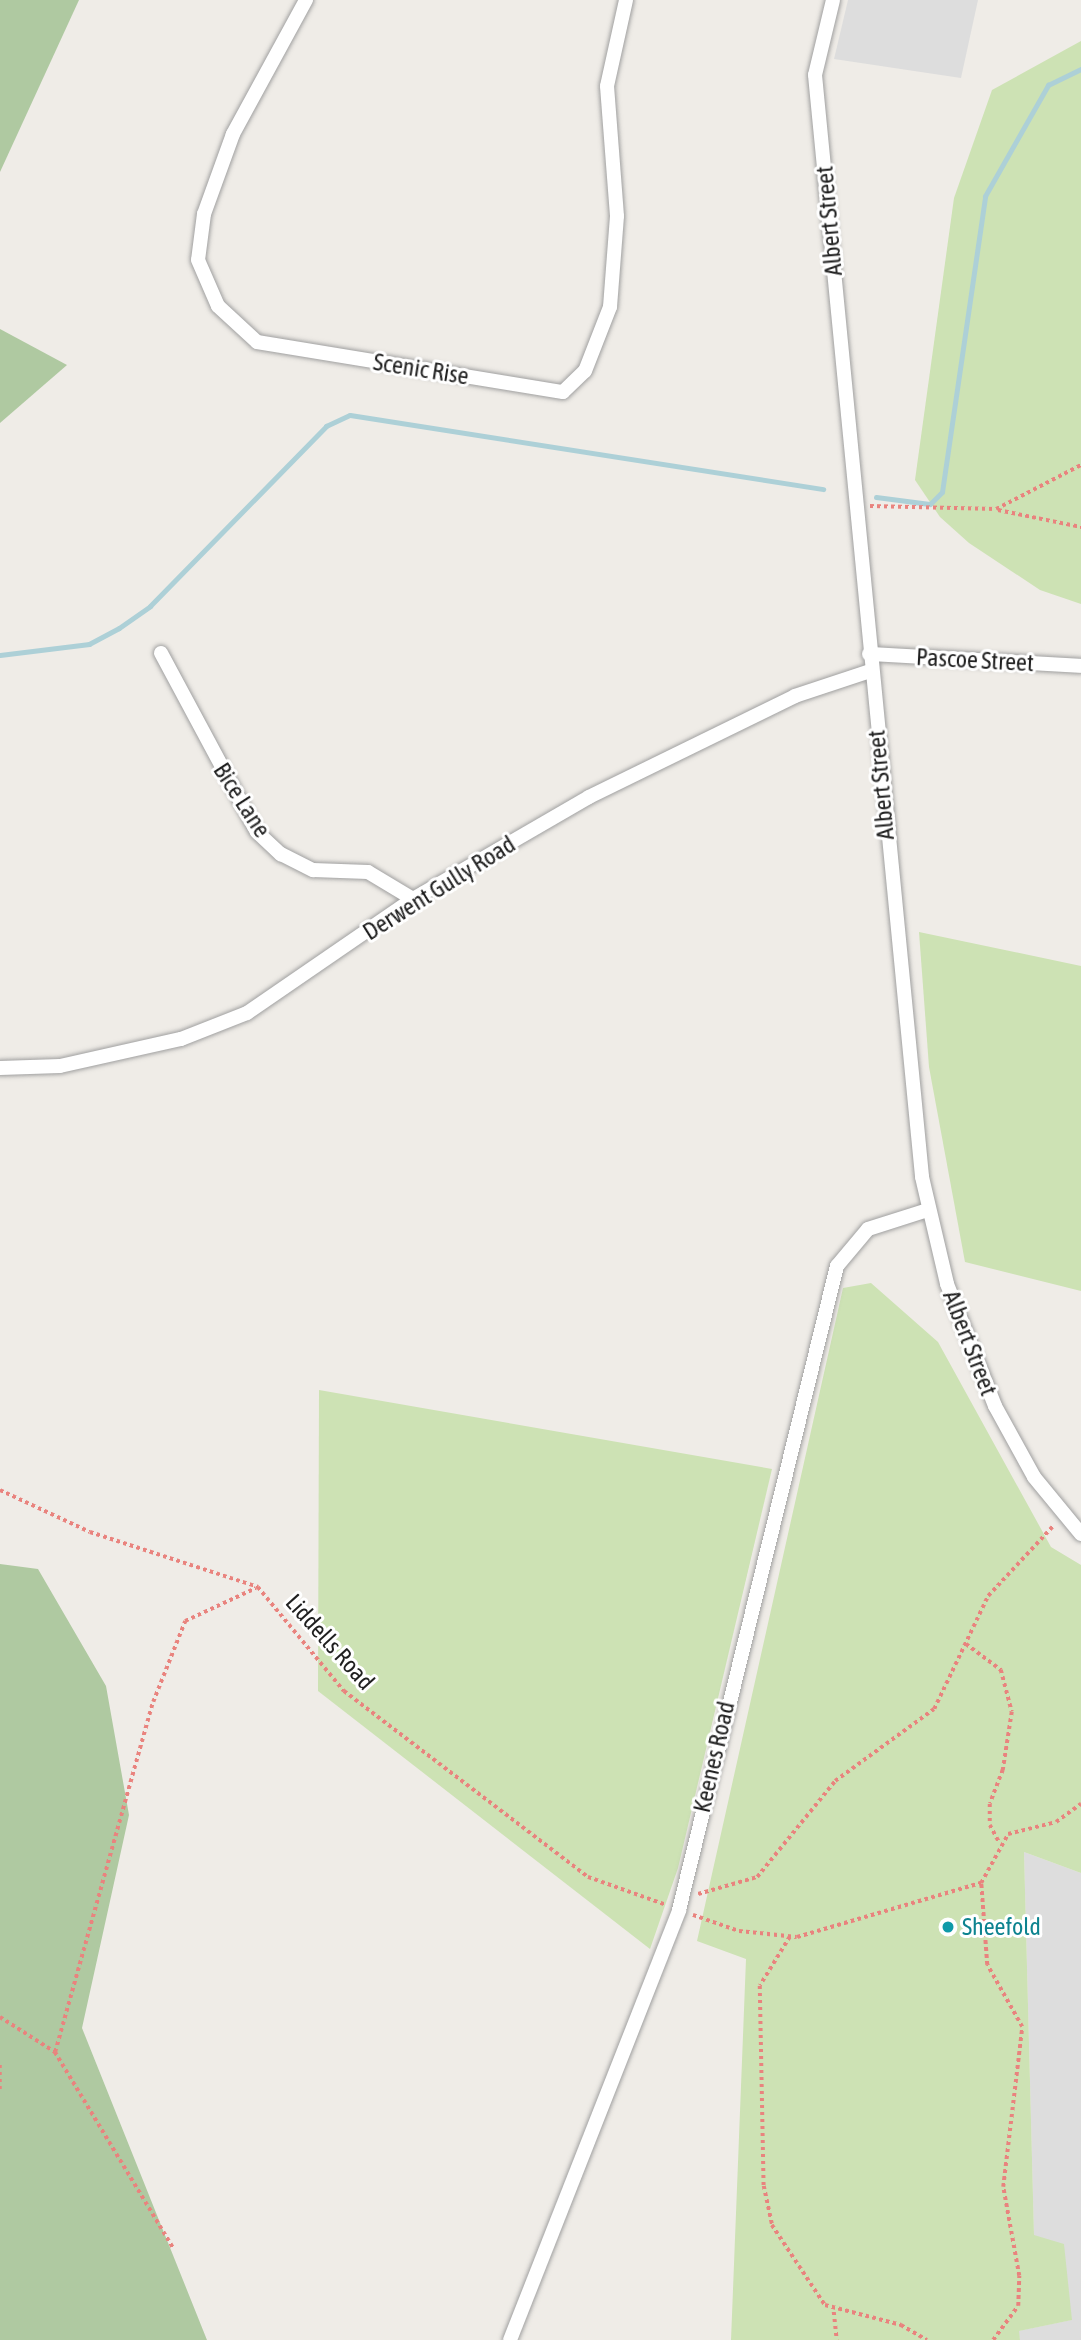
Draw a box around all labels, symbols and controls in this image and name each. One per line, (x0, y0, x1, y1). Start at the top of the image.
street label: Albert Street (810, 165, 848, 277)
street label: Scenic Rise (371, 347, 471, 391)
street label: Pascoe Street (915, 643, 1035, 677)
street label: Albert Street (862, 729, 900, 841)
street label: Bice Lane (207, 757, 277, 843)
street label: Derwent Gully Road (358, 830, 520, 946)
street label: Albert Street (937, 1286, 1003, 1400)
street label: Liddells Road (280, 1588, 380, 1696)
street label: Keenes Road (687, 1699, 741, 1815)
place label: Sheefold (962, 1913, 1041, 1941)
marker: Sheefold (940, 1919, 956, 1935)

